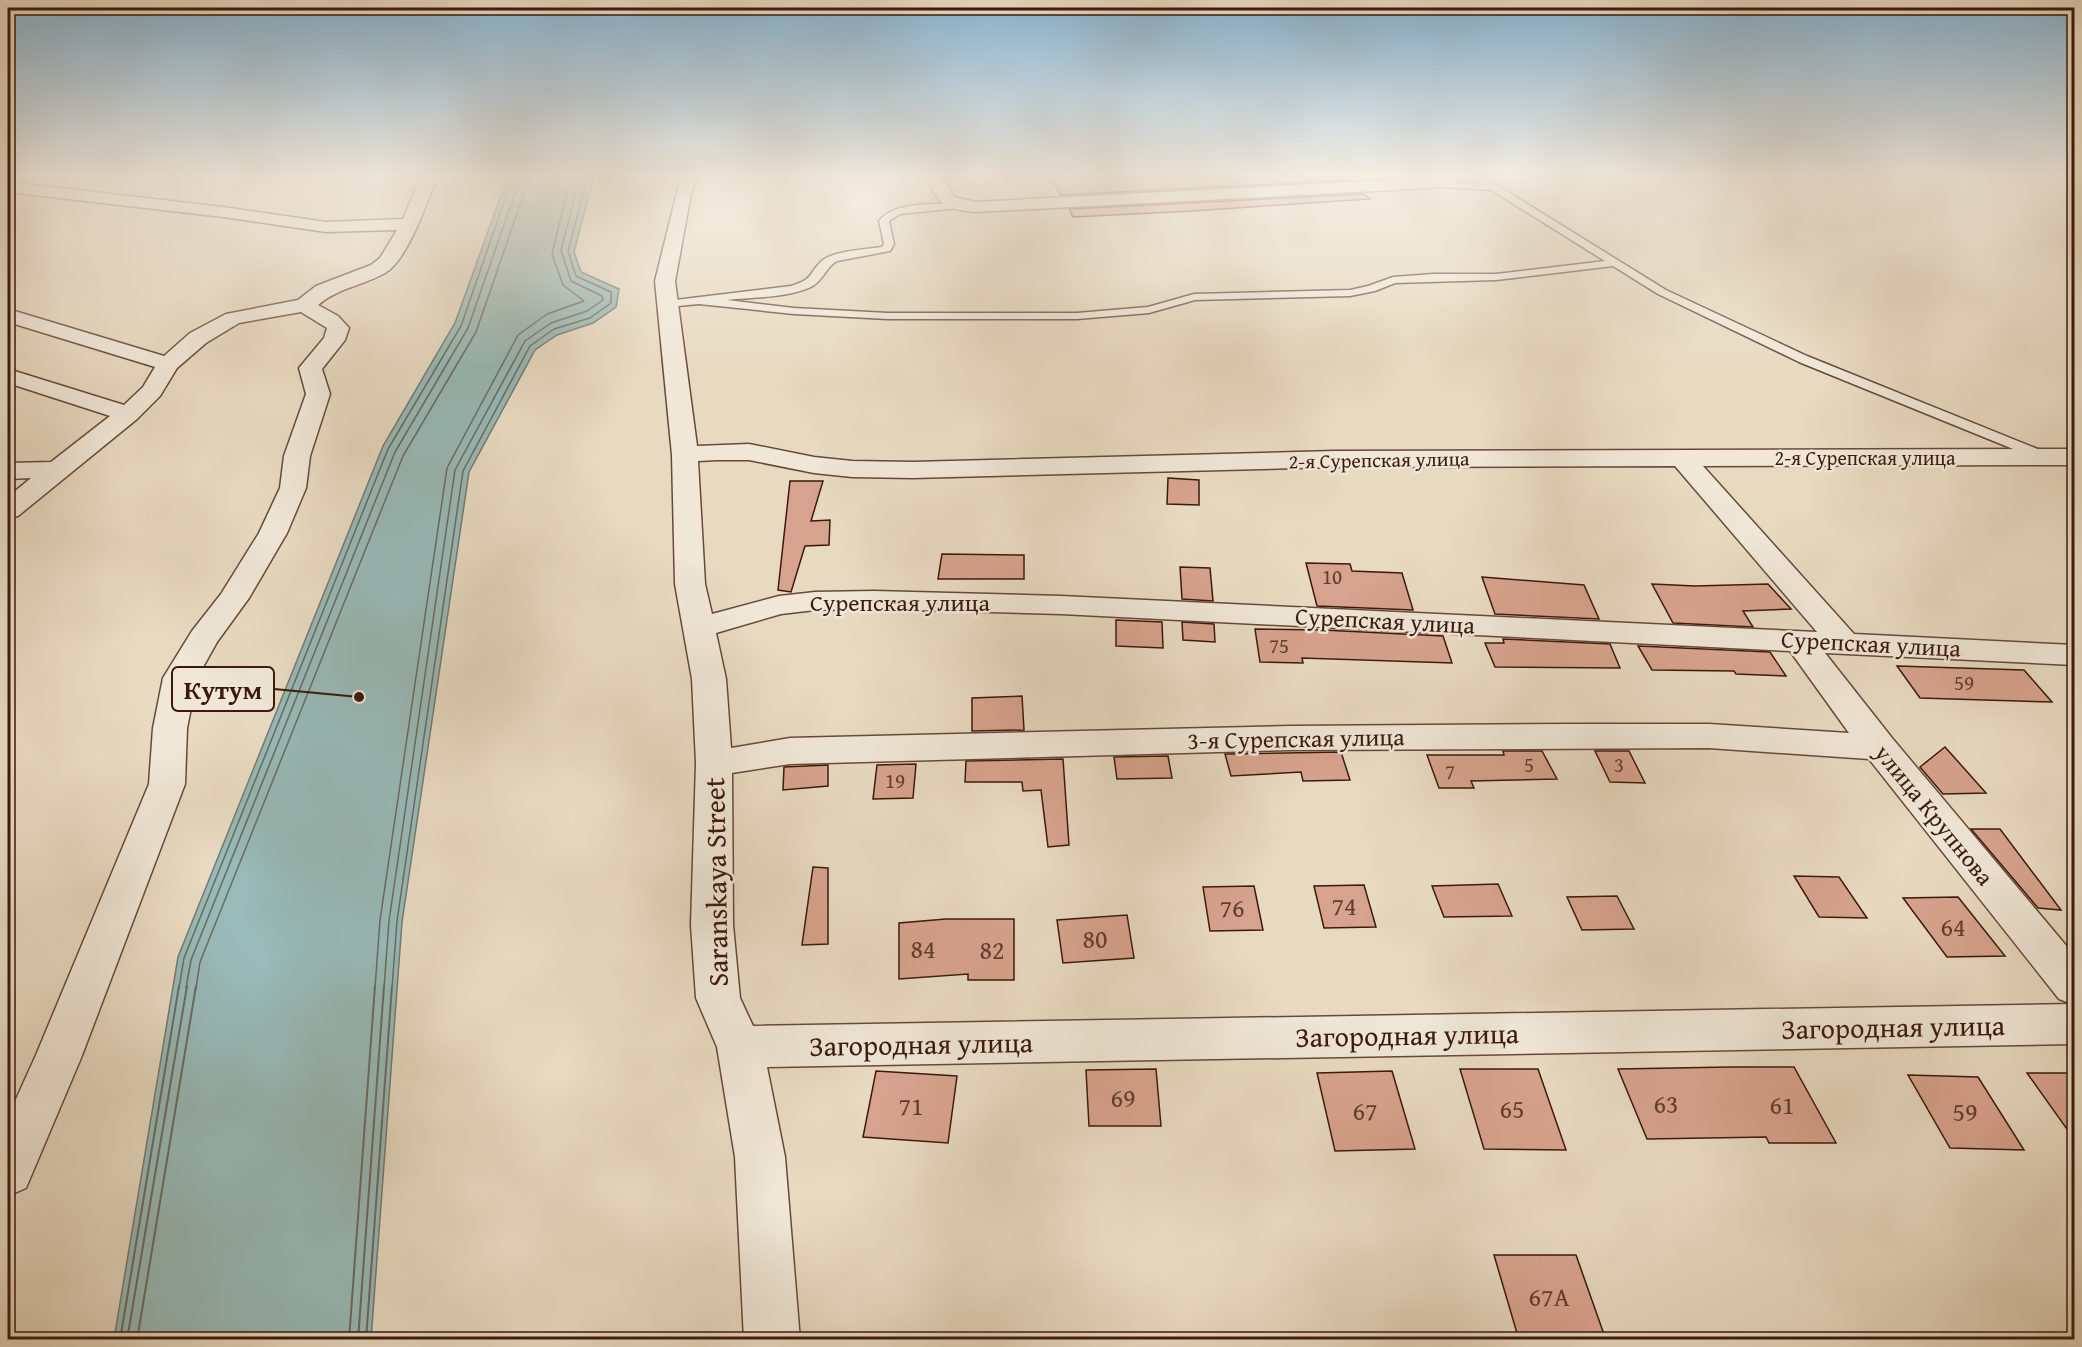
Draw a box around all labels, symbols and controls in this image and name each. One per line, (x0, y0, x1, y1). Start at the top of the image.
street label: 2-я Сурепская улица (1288, 443, 1470, 476)
street label: 2-я Сурепская улица (1775, 443, 1956, 472)
house number: 10 (1322, 561, 1342, 592)
street label: Сурепская улица (810, 585, 991, 620)
street label: Сурепская улица (1294, 598, 1476, 643)
street label: Сурепская улица (1780, 621, 1962, 666)
house number: 75 (1269, 630, 1289, 661)
callout: Кутум (172, 667, 274, 711)
house number: 59 (1954, 667, 1974, 698)
text: Кутум (184, 670, 262, 709)
street label: 3-я Сурепская улица (1187, 719, 1405, 758)
street label: улица Крупнова (1866, 736, 2003, 893)
house number: 5 (1524, 749, 1534, 780)
house number: 3 (1614, 749, 1624, 780)
house number: 7 (1445, 756, 1455, 787)
house number: 19 (885, 765, 905, 796)
street label: Saranskaya Street (693, 777, 738, 987)
house number: 74 (1331, 886, 1357, 925)
house number: 76 (1219, 888, 1245, 927)
house number: 64 (1940, 907, 1966, 946)
house number: 80 (1082, 919, 1108, 958)
house number: 84 (910, 929, 936, 968)
house number: 82 (979, 930, 1005, 969)
street label: Загородная улица (1781, 1004, 2006, 1049)
street label: Загородная улица (1295, 1012, 1520, 1057)
street label: Загородная улица (809, 1021, 1034, 1066)
house number: 69 (1110, 1078, 1136, 1117)
house number: 63 (1653, 1084, 1679, 1123)
house number: 61 (1769, 1085, 1795, 1124)
house number: 71 (898, 1086, 924, 1125)
house number: 65 (1499, 1089, 1525, 1128)
house number: 67 (1352, 1091, 1378, 1130)
house number: 59 (1952, 1092, 1978, 1131)
house number: 67А (1529, 1277, 1570, 1316)

